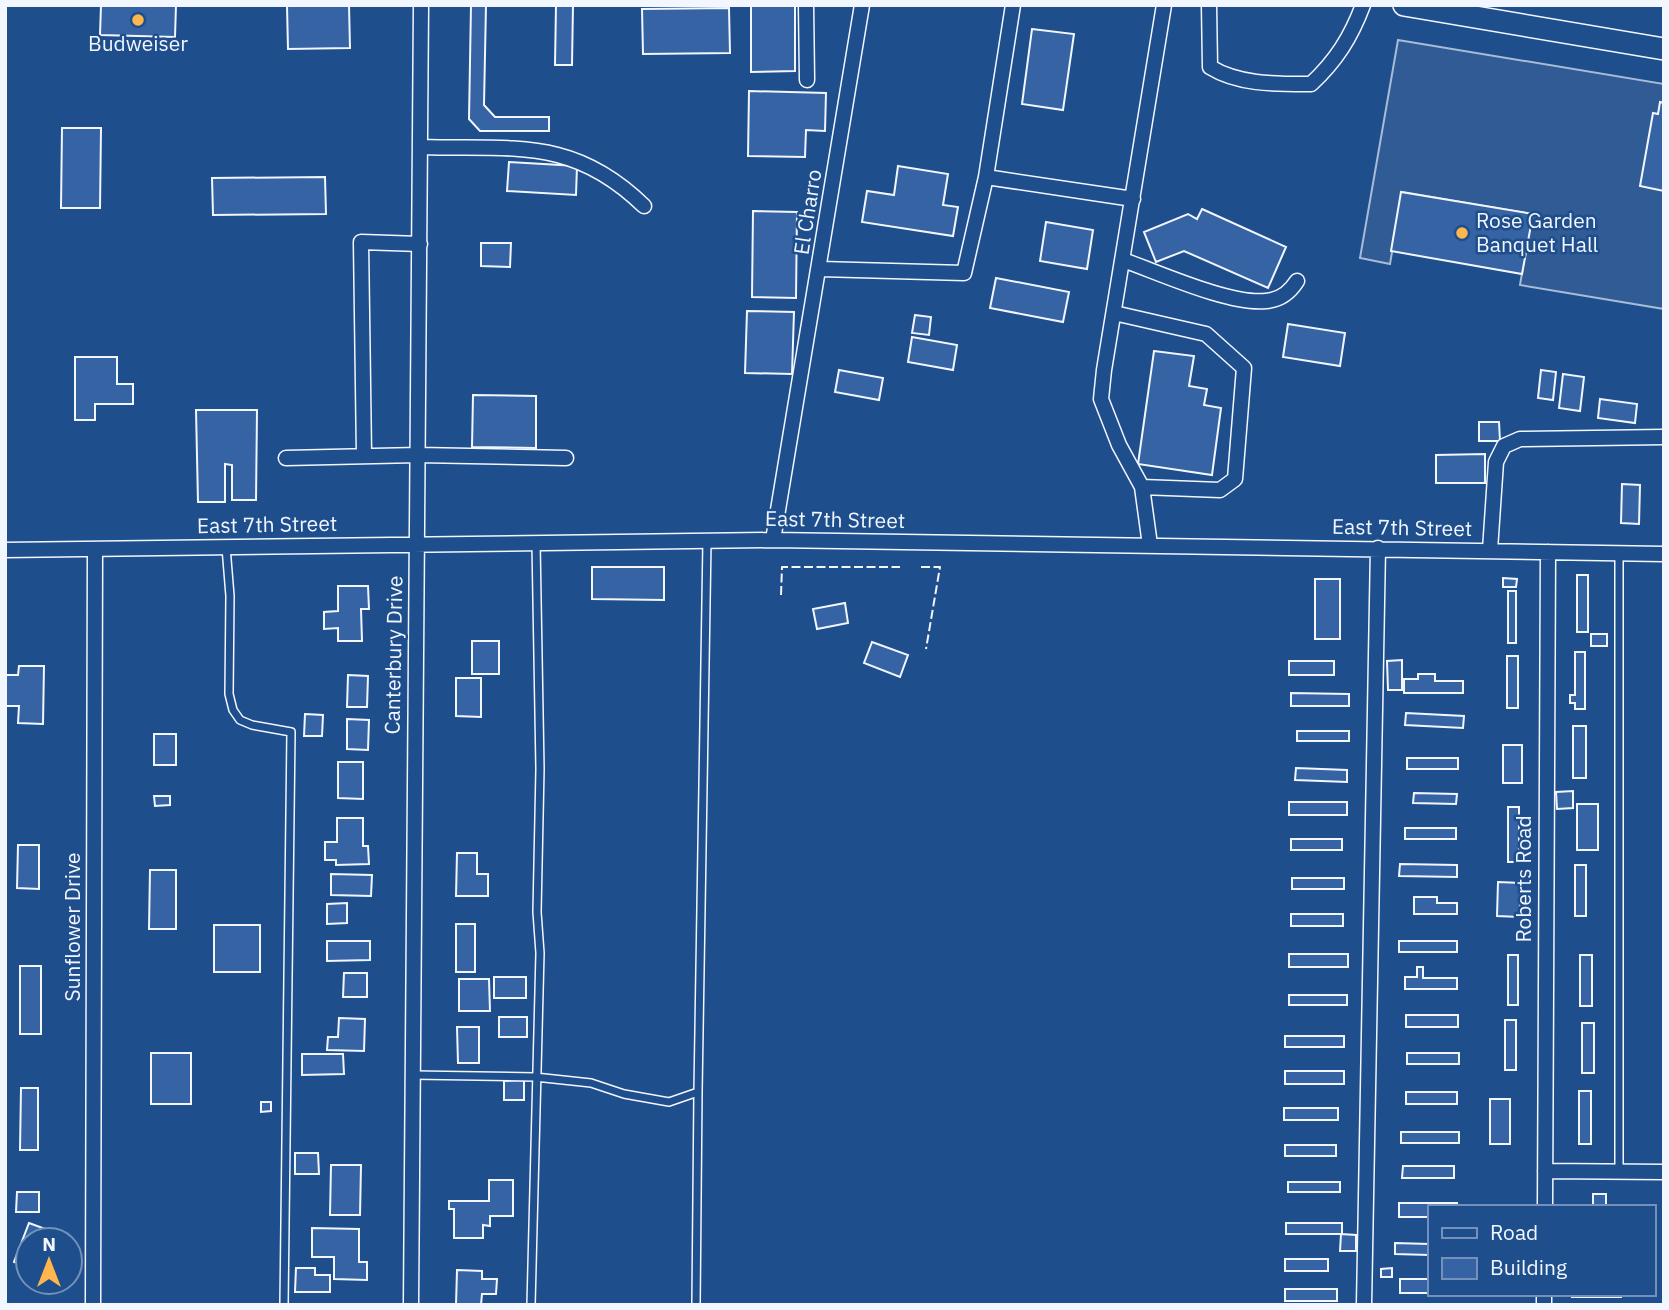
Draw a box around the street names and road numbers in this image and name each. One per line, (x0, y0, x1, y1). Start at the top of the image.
street label: El Charro (786, 167, 828, 257)
street label: East 7th Street (765, 504, 905, 534)
street label: East 7th Street (197, 509, 337, 539)
street label: East 7th Street (1332, 512, 1472, 542)
street label: Canterbury Drive (378, 575, 408, 735)
street label: Roberts Road (1509, 815, 1537, 943)
street label: Sunflower Drive (58, 852, 86, 1002)

